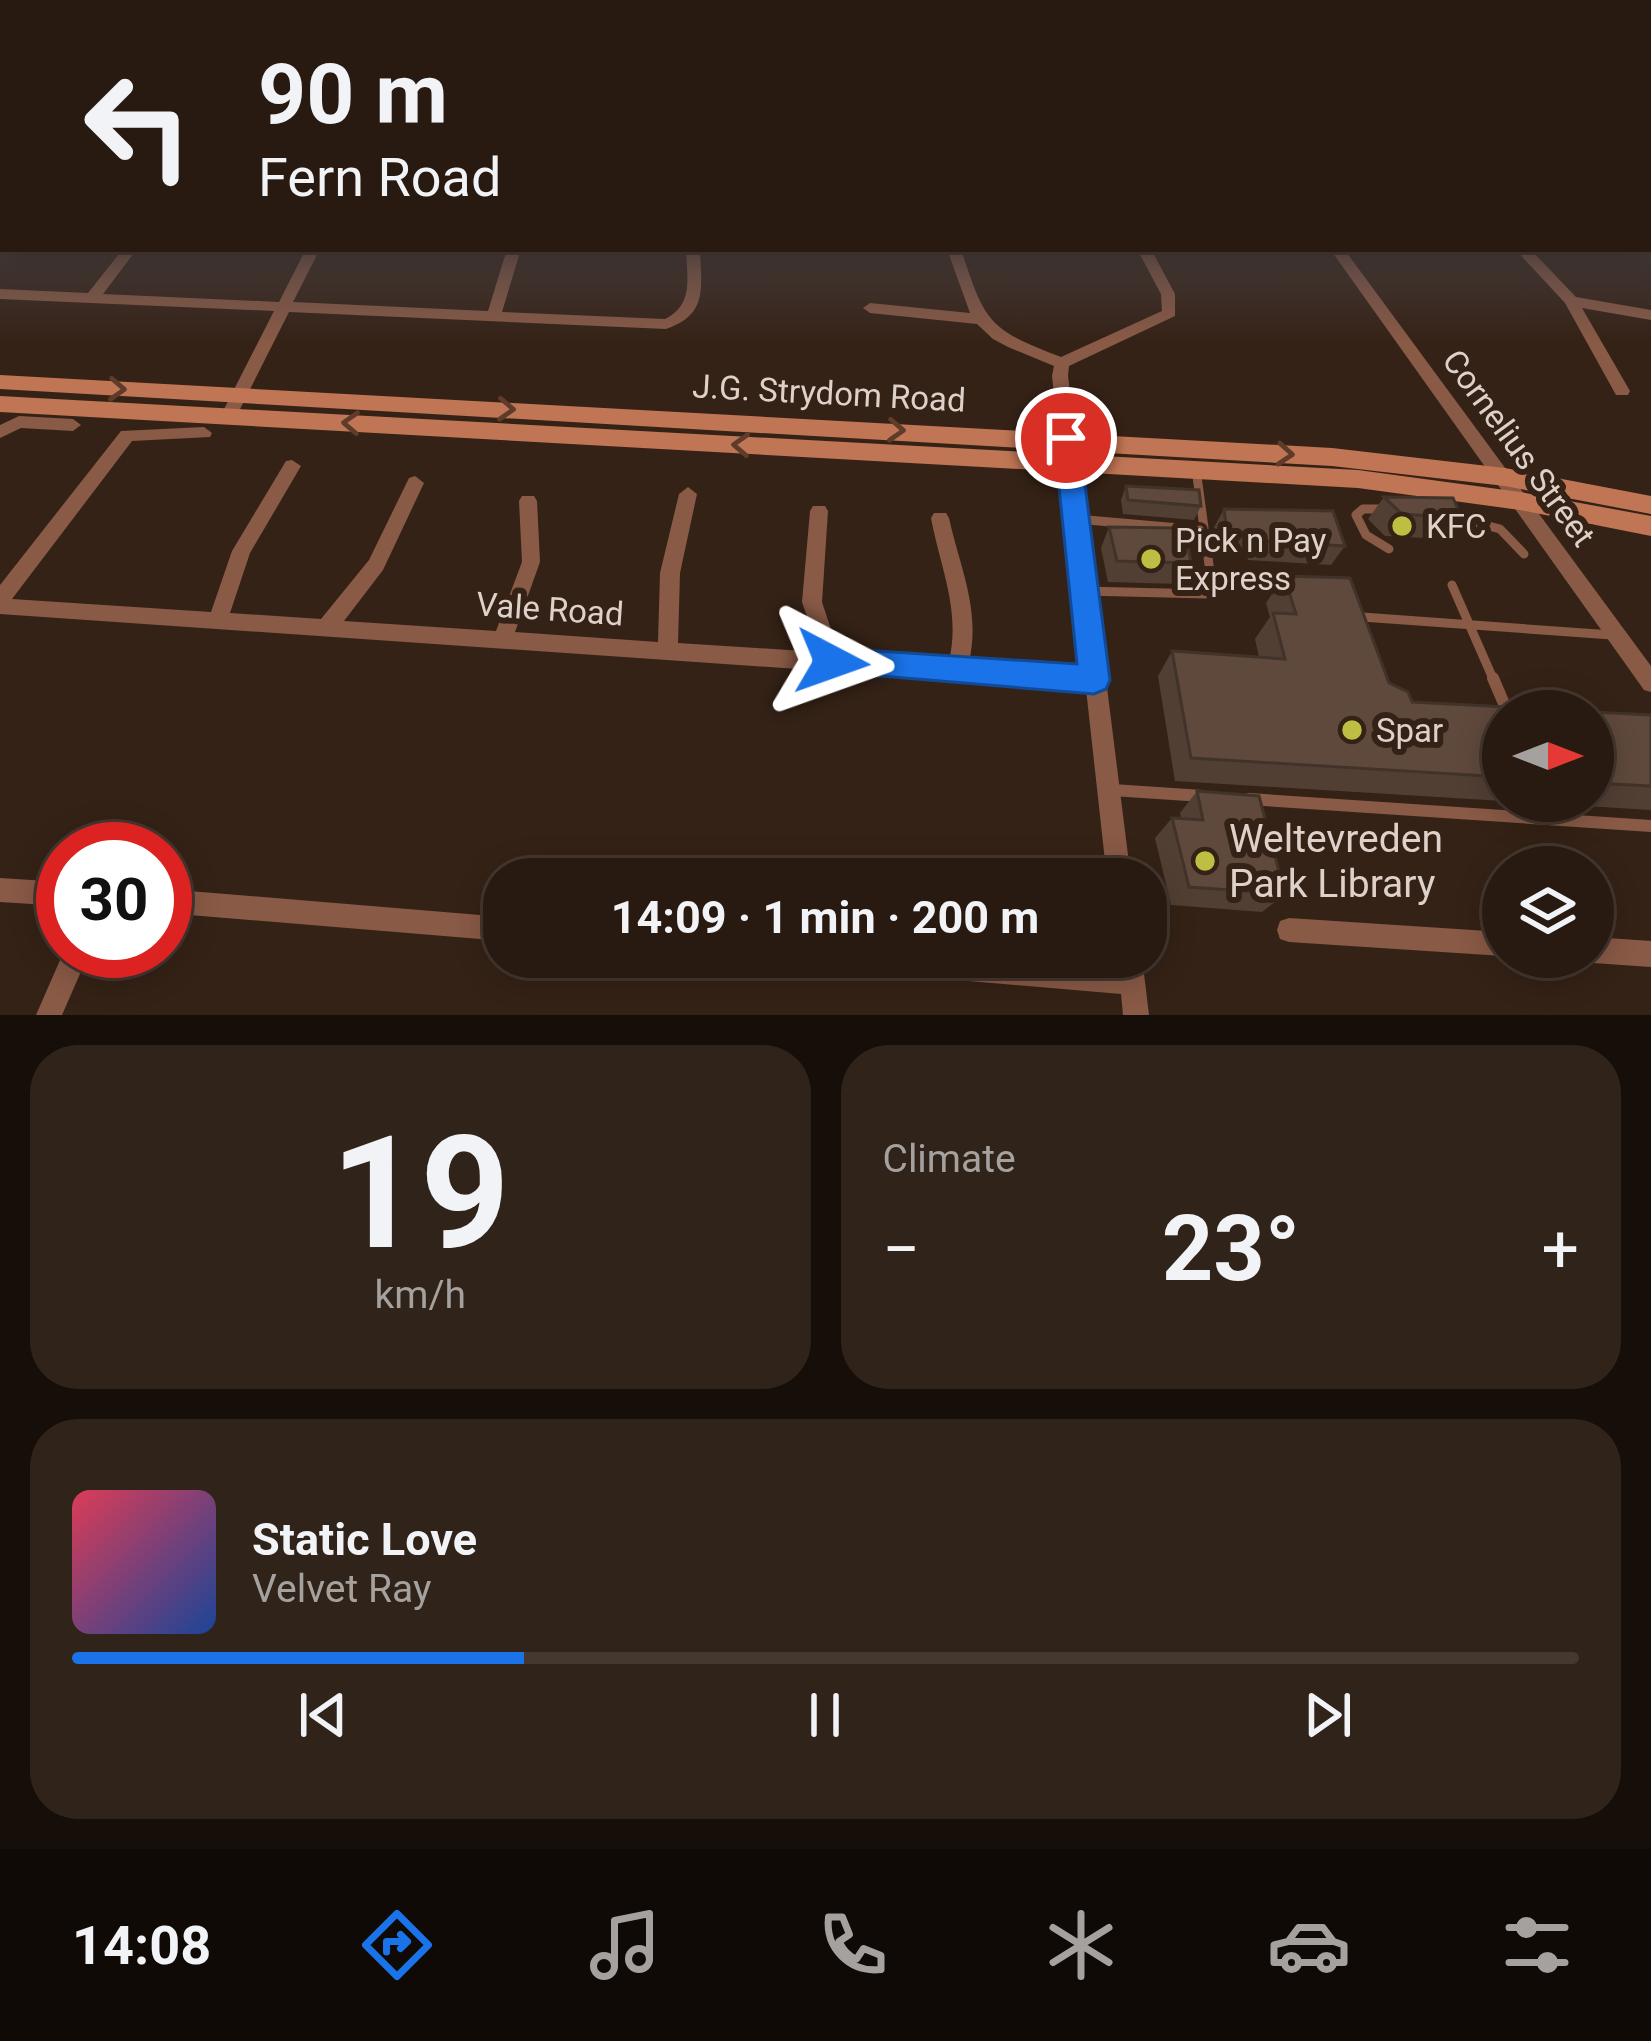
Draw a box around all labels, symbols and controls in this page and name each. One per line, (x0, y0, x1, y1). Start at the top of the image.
text: 90 m (258, 45, 448, 144)
icon: left (60, 48, 216, 204)
text: Fern Road (258, 146, 501, 209)
street label: Cornelius Street (1435, 342, 1603, 554)
street label: J.G. Strydom Road (691, 366, 967, 420)
one-way arrow (108, 375, 127, 401)
pin (1015, 387, 1117, 489)
one-way arrow (497, 396, 516, 422)
icon: arrive (1033, 405, 1099, 471)
one-way arrow (341, 410, 360, 436)
one-way arrow (887, 416, 906, 442)
one-way arrow (731, 432, 750, 458)
one-way arrow (1276, 440, 1295, 466)
place label: KFC (1426, 507, 1486, 546)
marker: KFC (1389, 513, 1415, 539)
place label: Pick n Pay Express (1175, 521, 1327, 598)
marker: Pick n Pay Express (1138, 546, 1164, 572)
street label: Vale Road (475, 584, 625, 634)
position arrow (769, 599, 895, 725)
north arrow (1482, 690, 1614, 822)
map controls (1482, 690, 1614, 978)
place label: Spar (1376, 711, 1443, 750)
marker: Spar (1339, 717, 1365, 743)
place label: Weltevreden Park Library (1229, 816, 1443, 907)
speed limit sign: 30 (36, 822, 192, 978)
button: layers (1482, 846, 1614, 978)
marker: Weltevreden Park Library (1192, 848, 1218, 874)
text: 14:09 · 1 min · 200 m (611, 891, 1039, 944)
text: 19 (331, 1102, 510, 1285)
text: Climate (883, 1136, 1016, 1182)
text: 23° (1162, 1197, 1300, 1302)
text: − (883, 1211, 920, 1288)
text: + (1542, 1211, 1579, 1288)
text: km/h (374, 1272, 466, 1318)
text: Static Love (252, 1513, 477, 1566)
text: Velvet Ray (252, 1566, 431, 1612)
icon: previous (290, 1682, 356, 1748)
icon: pause (792, 1682, 858, 1748)
icon: next (1295, 1682, 1361, 1748)
icon: directions (355, 1903, 439, 1987)
icon: music (583, 1903, 667, 1987)
icon: phone (811, 1903, 895, 1987)
icon: climate (1039, 1903, 1123, 1987)
icon: car (1267, 1903, 1351, 1987)
icon: filters (1495, 1903, 1579, 1987)
text: 14:08 (72, 1914, 211, 1977)

